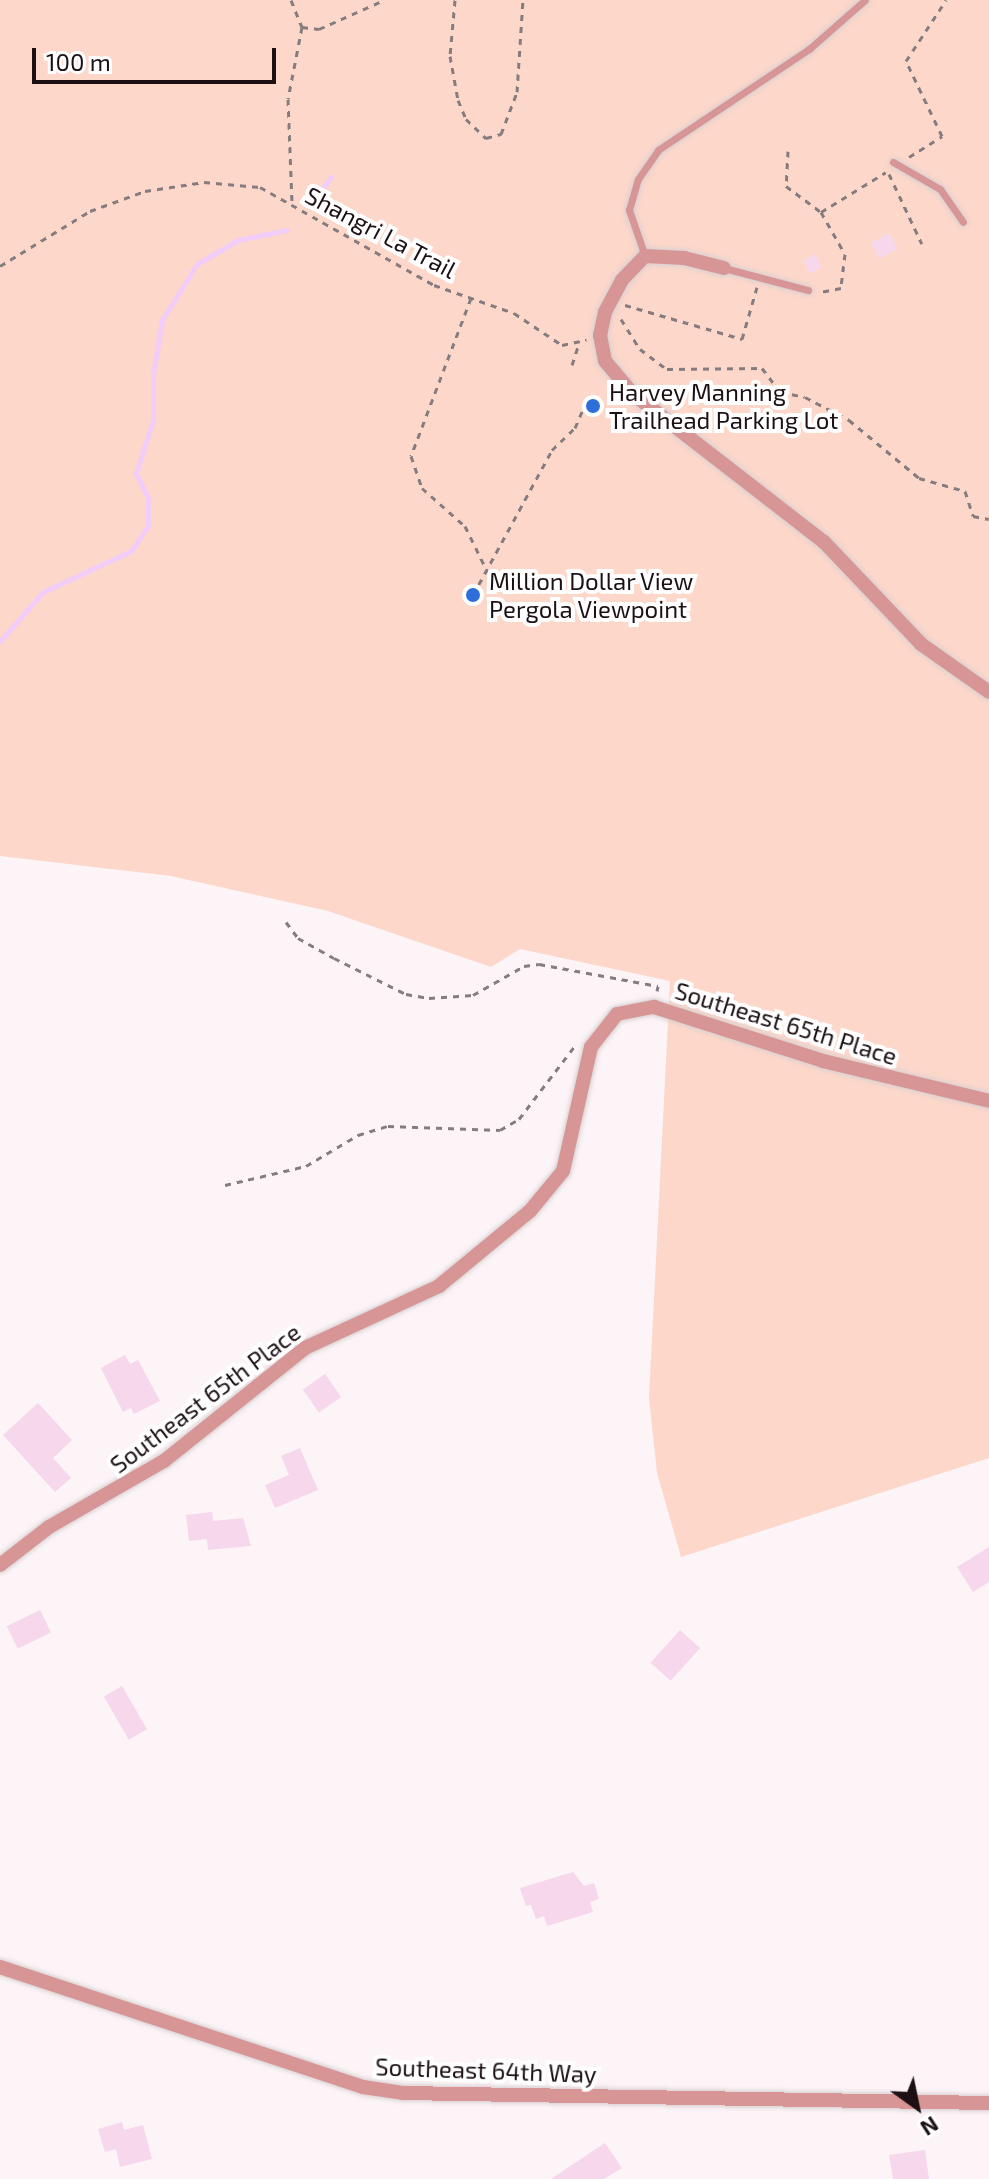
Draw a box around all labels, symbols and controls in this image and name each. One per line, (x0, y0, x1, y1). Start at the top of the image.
scale bar (36, 32, 280, 82)
text: 100 m (46, 47, 111, 76)
street label: Shangri La Trail (300, 180, 462, 284)
place label: Harvey Manning Trailhead Parking Lot (609, 378, 838, 434)
marker: Harvey Manning Trailhead Parking Lot (584, 397, 602, 415)
place label: Million Dollar View Pergola Viewpoint (489, 567, 694, 623)
marker: Million Dollar View Pergola Viewpoint (464, 586, 482, 604)
street label: Southeast 65th Place (672, 976, 900, 1070)
street label: Southeast 65th Place (104, 1317, 306, 1479)
street label: Southeast 64th Way (375, 2052, 597, 2088)
north arrow (877, 2067, 957, 2147)
text: N (916, 2112, 944, 2142)

